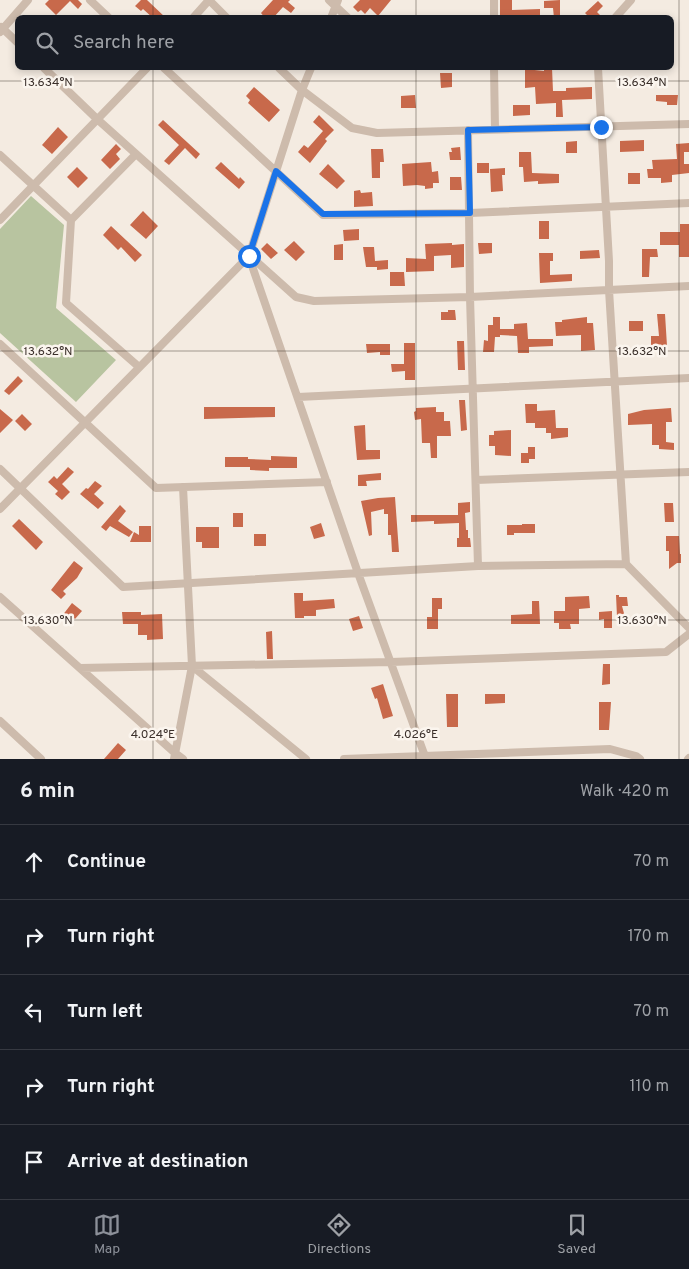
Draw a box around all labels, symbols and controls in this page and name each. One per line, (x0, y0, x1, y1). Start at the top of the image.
search box (15, 15, 674, 70)
icon: search (33, 29, 61, 57)
text: Search here (73, 31, 175, 55)
text: 13.634°N (23, 75, 73, 91)
text: 13.634°N (617, 75, 667, 91)
route end (590, 116, 613, 139)
route start (238, 245, 261, 268)
text: 13.632°N (23, 344, 73, 360)
text: 13.632°N (617, 344, 667, 360)
text: 13.630°N (23, 613, 73, 629)
text: 13.630°N (617, 613, 667, 629)
text: 4.024°E (131, 727, 175, 743)
text: 4.026°E (394, 727, 438, 743)
text: 6 min (20, 778, 75, 805)
text: Walk · 420 m (580, 782, 669, 802)
icon: ahead (20, 848, 48, 876)
text: Continue (67, 850, 146, 874)
text: 70 m (634, 852, 669, 872)
icon: right (20, 923, 48, 951)
text: Turn right (67, 925, 155, 949)
text: 170 m (628, 927, 669, 947)
icon: left (20, 998, 48, 1026)
text: Turn left (67, 1000, 143, 1024)
text: 70 m (634, 1002, 669, 1022)
icon: right (20, 1073, 48, 1101)
text: Turn right (67, 1075, 155, 1099)
text: 110 m (629, 1077, 669, 1097)
icon: arrive (20, 1148, 48, 1176)
text: Arrive at destination (67, 1150, 248, 1174)
tab: Map (93, 1211, 121, 1258)
tab: Directions (307, 1211, 371, 1258)
tab: Saved (557, 1211, 596, 1258)

